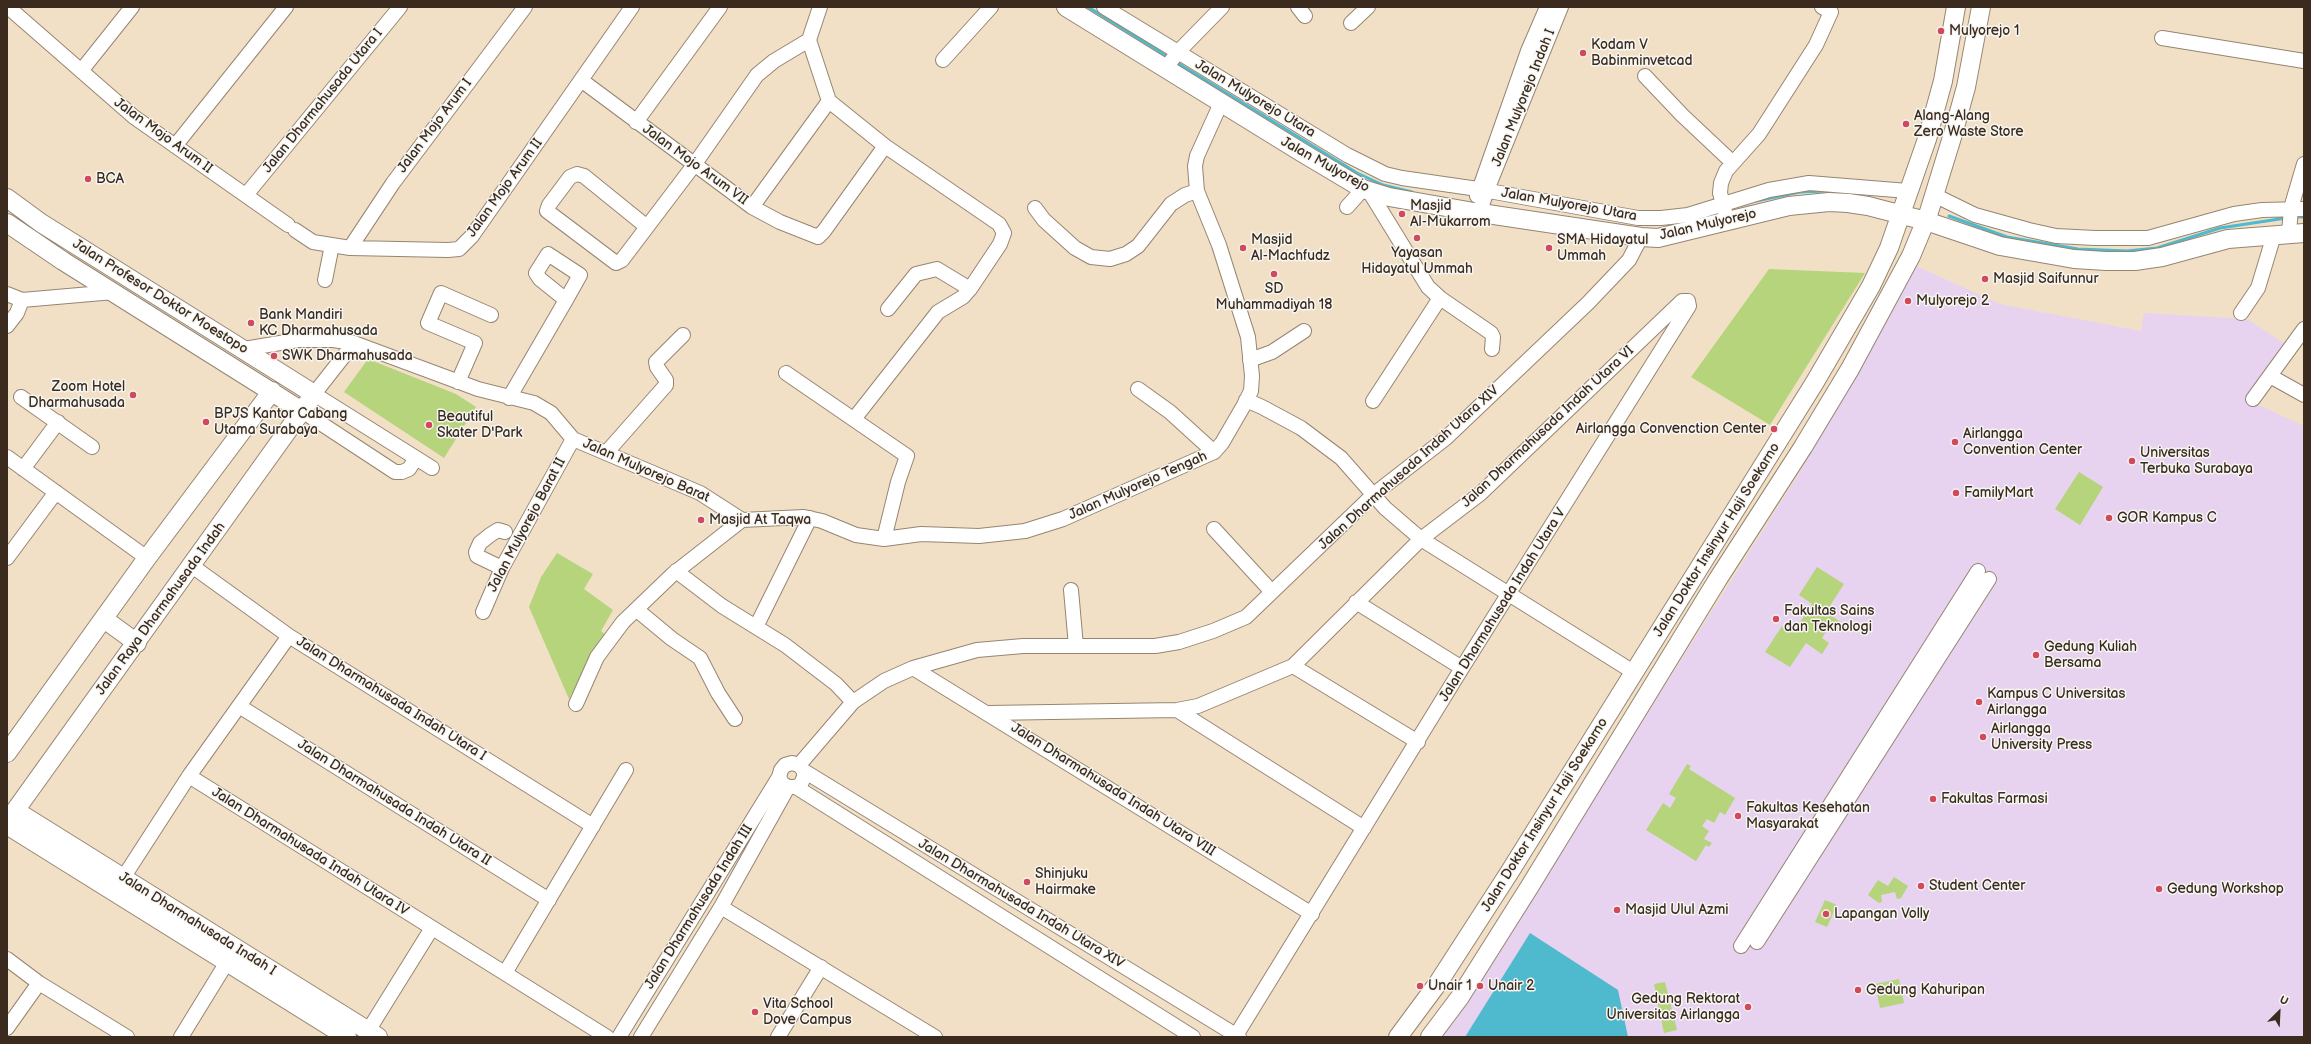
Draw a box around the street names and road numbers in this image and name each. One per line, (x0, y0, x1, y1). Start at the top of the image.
street label: Jalan Dharmahusada Utara I (260, 25, 386, 177)
street label: Jalan Mulyorejo Indah I (1489, 27, 1559, 169)
street label: Jalan Mulyorejo Utara (1192, 56, 1318, 142)
street label: Jalan Mojo Arum I (394, 76, 476, 176)
street label: Jalan Mojo Arum II (110, 95, 216, 177)
street label: Jalan Mojo Arum VII (639, 121, 751, 209)
street label: Jalan Mulyorejo (1278, 134, 1372, 196)
street label: Jalan Mojo Arum II (464, 135, 546, 241)
street label: Jalan Mulyorejo Utara (1500, 185, 1638, 225)
street label: Jalan Mulyorejo (1658, 206, 1758, 244)
street label: Jalan Profesor Doktor Moestopo (69, 236, 251, 358)
street label: Jalan Dharmahusada Indah Utara VI (1458, 343, 1638, 511)
street label: Jalan Dharmahusada Indah Utara XIV (1315, 382, 1503, 554)
street label: Jalan Mulyorejo Barat (580, 435, 712, 507)
street label: Jalan Doktor Insinyur Haji Soekarno (1650, 440, 1784, 640)
street label: Jalan Mulyorejo Tengah (1066, 448, 1210, 524)
street label: Jalan Mulyorejo Barat II (484, 455, 570, 595)
street label: Jalan Dharmahusada Indah Utara V (1436, 505, 1570, 705)
street label: Jalan Raya Dharmahusada Indah (93, 519, 229, 699)
street label: Jalan Dharmahusada Indah Utara I (293, 633, 489, 765)
street label: Jalan Doktor Insinyur Haji Soekarno (1478, 715, 1612, 915)
street label: Jalan Dharmahusada Indah Utara VIII (1008, 720, 1218, 860)
street label: Jalan Dharmahusada Indah Utara II (294, 736, 494, 870)
street label: Jalan Dharmahusada Indah Utara IV (208, 784, 412, 920)
street label: Jalan Dharmahusada Indah III (641, 822, 757, 992)
street label: Jalan Dharmahusada Indah Utara XIV (915, 836, 1127, 972)
street label: Jalan Dharmahusada Indah I (115, 869, 279, 979)

